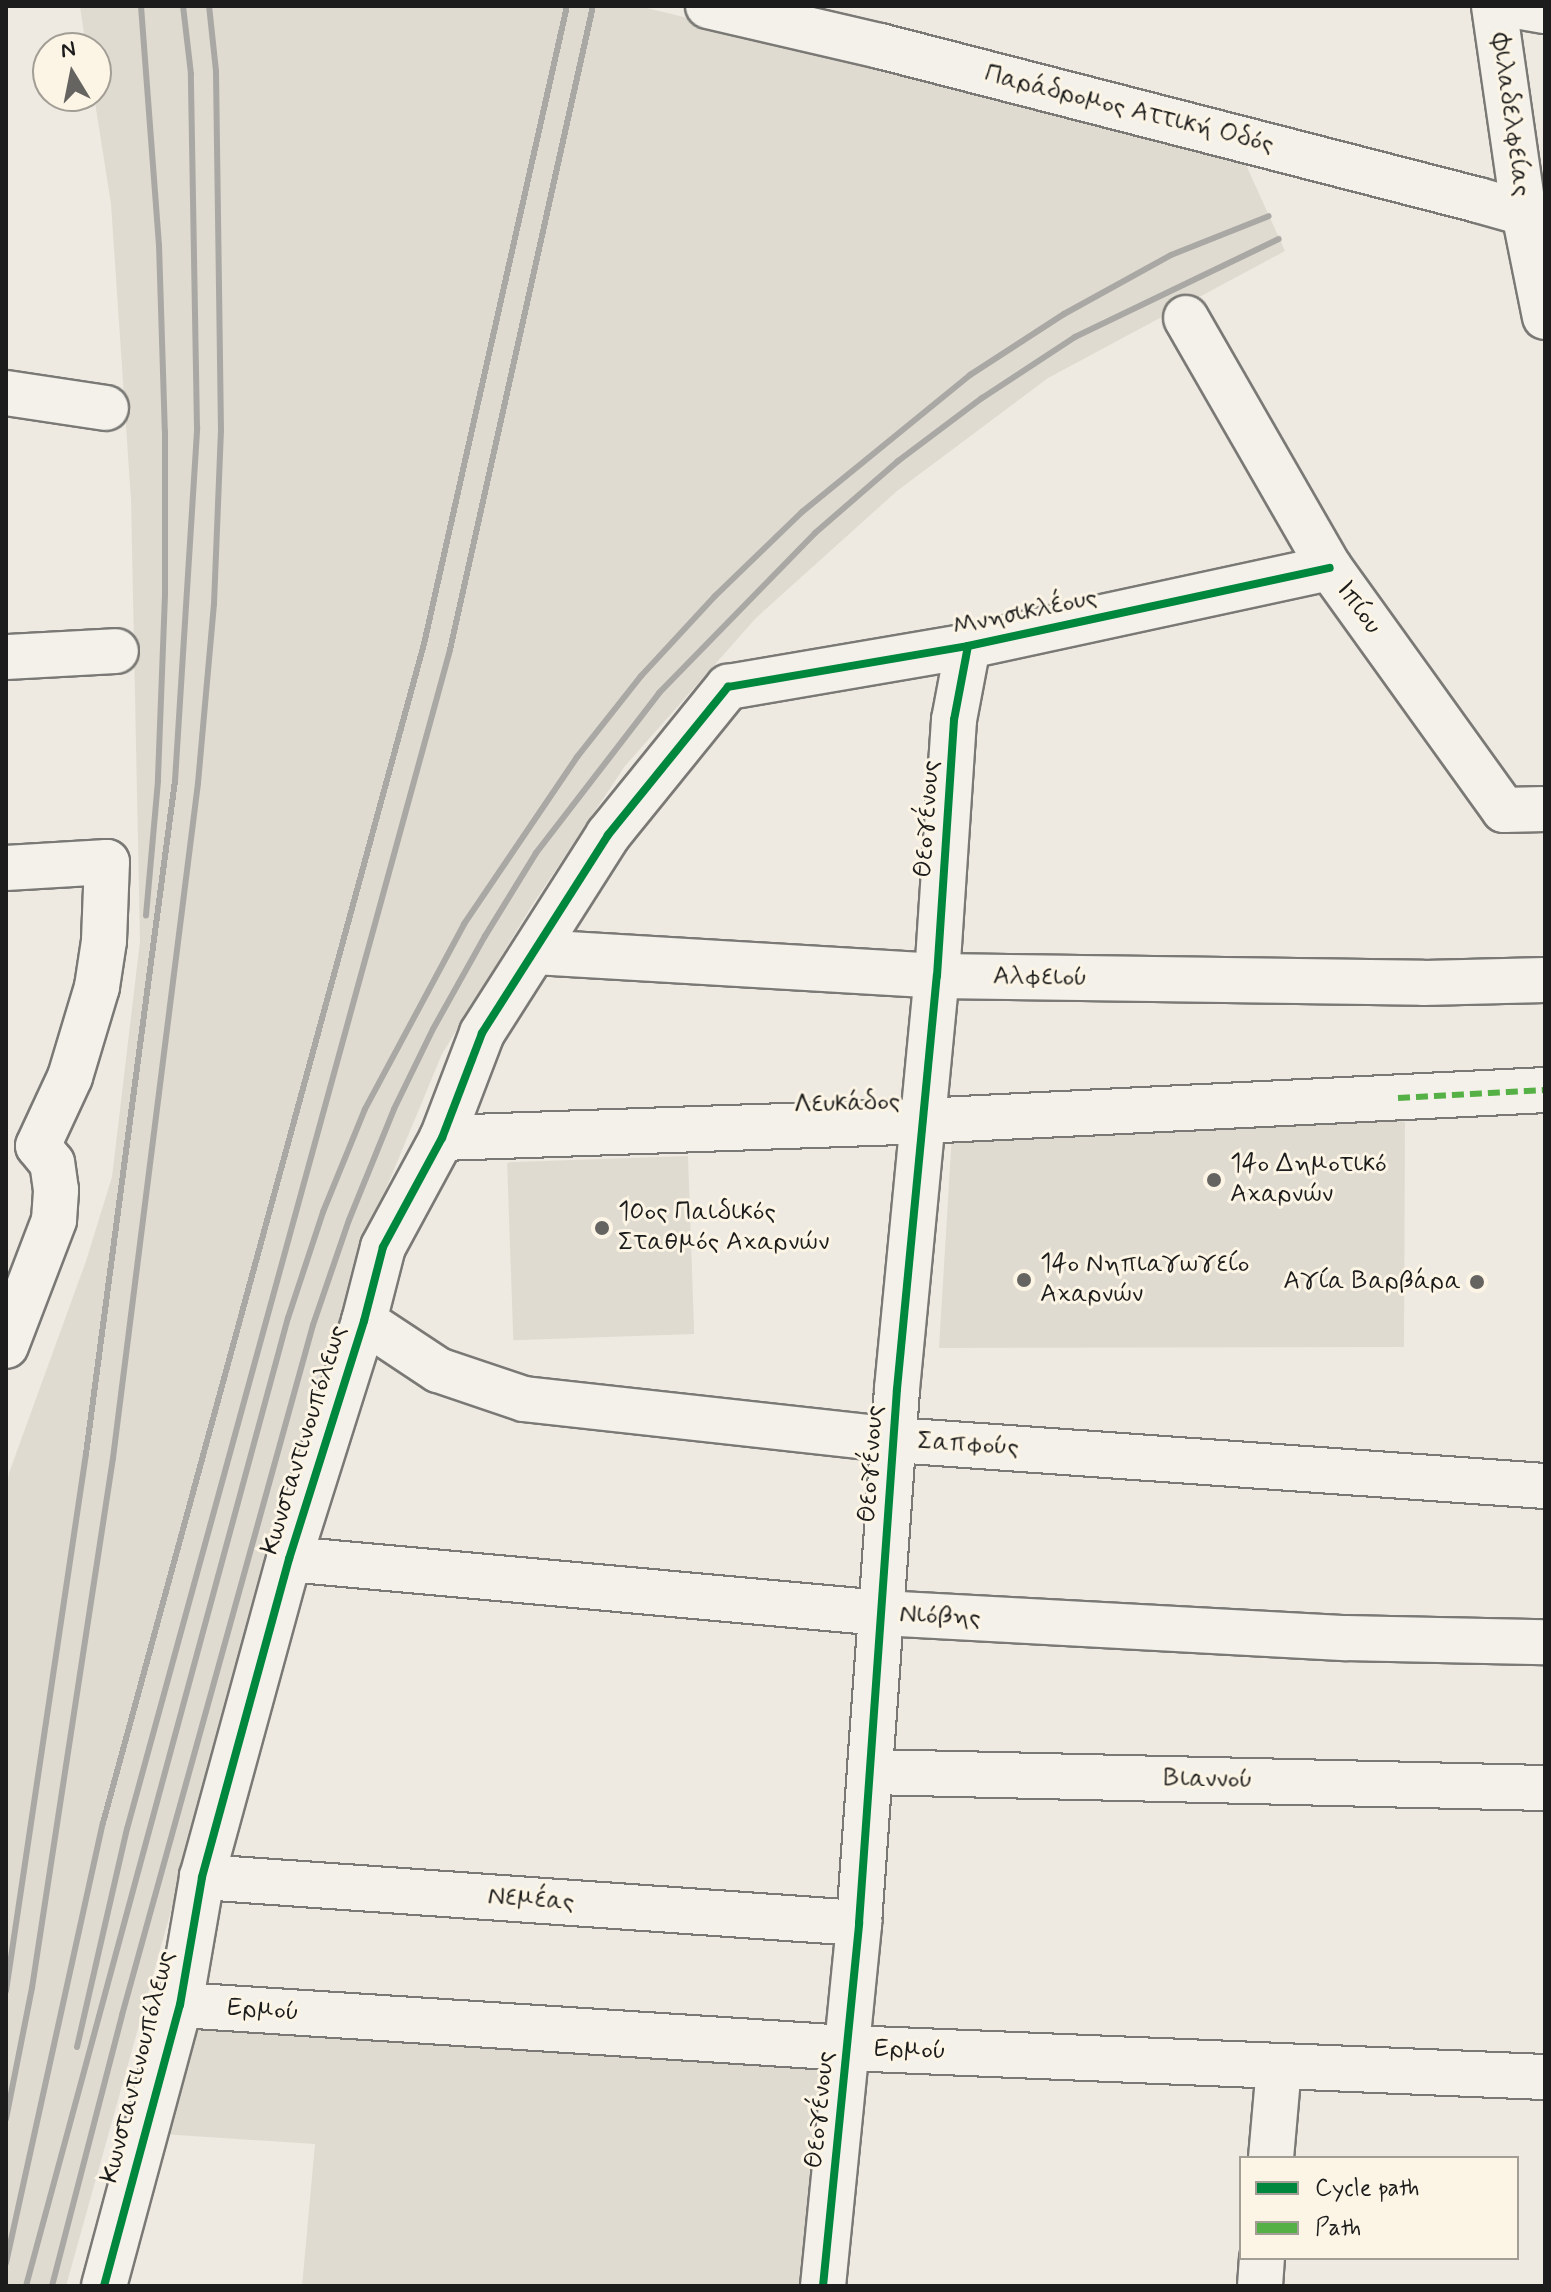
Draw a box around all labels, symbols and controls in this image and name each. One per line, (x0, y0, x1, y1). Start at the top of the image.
street label: Φιλαδελφείας (1483, 31, 1537, 199)
north arrow (32, 32, 112, 112)
text: N (59, 35, 78, 65)
street label: Παράδρομος Αττική Οδός (981, 59, 1277, 161)
street label: Ιπίου (1328, 575, 1388, 641)
street label: Μνησικλέους (950, 583, 1100, 643)
street label: Θεογένους (908, 759, 948, 879)
street label: Αλφειού (993, 962, 1087, 994)
street label: Λευκάδος (793, 1087, 901, 1121)
place label: 14ο Δημοτικό Αχαρνών (1230, 1149, 1387, 1210)
marker: 14ο Δημοτικό Αχαρνών (1205, 1171, 1223, 1189)
place label: 10ος Παιδικός Σταθμός Αχαρνών (618, 1197, 829, 1258)
marker: 10ος Παιδικός Σταθμός Αχαρνών (593, 1219, 611, 1237)
place label: 14ο Νηπιαγωγείο Αχαρνών (1040, 1249, 1249, 1310)
place label: Αγία Βαρβάρα (1283, 1266, 1461, 1298)
marker: 14ο Νηπιαγωγείο Αχαρνών (1015, 1271, 1033, 1289)
marker: Αγία Βαρβάρα (1468, 1273, 1486, 1291)
street label: Κωνσταντινουπόλεως (255, 1321, 355, 1559)
street label: Θεογένους (852, 1404, 892, 1524)
street label: Σαπφούς (916, 1426, 1020, 1464)
street label: Νιόβης (899, 1599, 981, 1635)
street label: Βιαννού (1163, 1764, 1253, 1796)
street label: Νεμέας (487, 1881, 575, 1919)
street label: Κωνσταντινουπόλεως (95, 1948, 183, 2186)
street label: Ερμού (226, 1993, 300, 2029)
street label: Ερμού (873, 2034, 947, 2068)
street label: Θεογένους (799, 2050, 843, 2170)
legend (1239, 2156, 1519, 2260)
text: Cycle path (1315, 2173, 1420, 2204)
text: Path (1315, 2213, 1361, 2244)

